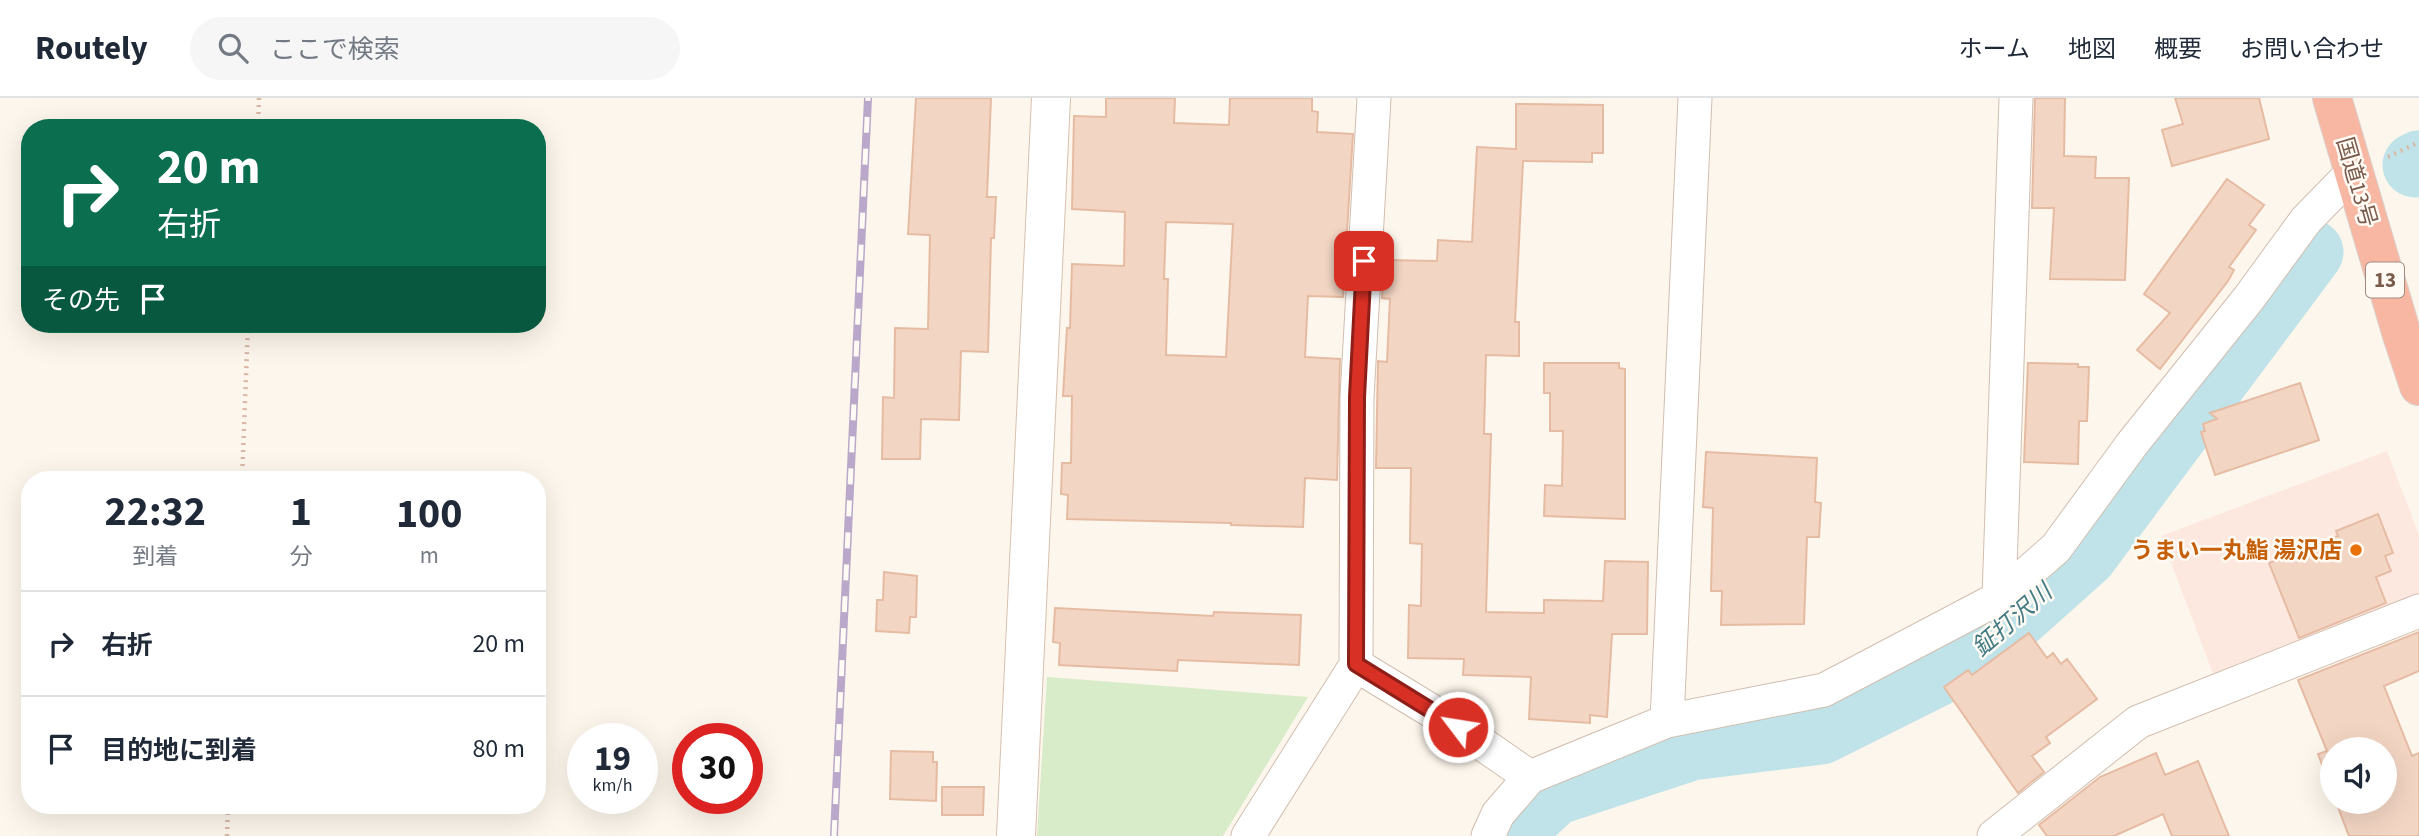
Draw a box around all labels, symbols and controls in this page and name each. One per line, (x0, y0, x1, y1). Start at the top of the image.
search box (190, 17, 680, 80)
text: Routely (35, 25, 148, 72)
icon: search (214, 29, 252, 67)
text: ここで検索 (270, 31, 400, 68)
text: ホーム (1959, 32, 2030, 67)
text: 地図 (2068, 32, 2116, 67)
text: 概要 (2154, 32, 2202, 67)
text: お問い合わせ (2240, 32, 2384, 67)
text: 20 m (157, 133, 261, 203)
street label: 国道13号 (2328, 133, 2385, 231)
icon: right (42, 147, 133, 238)
text: 右折 (157, 202, 221, 248)
pin (1334, 231, 1394, 291)
icon: arrive (1345, 242, 1383, 280)
road number: 13 (2366, 262, 2404, 298)
icon: arrive (134, 280, 172, 318)
text: その先 (42, 282, 120, 319)
text: 22:32 (105, 482, 206, 542)
text: 1 (290, 482, 312, 542)
text: 100 (396, 484, 462, 544)
place label: うまい一丸鮨 湯沢店 (2130, 534, 2342, 567)
text: m (420, 539, 439, 572)
text: 到着 (132, 540, 178, 573)
text: 分 (289, 540, 312, 573)
marker: うまい一丸鮨 湯沢店 (2348, 542, 2364, 558)
water label: 鉦打沢川 (1965, 574, 2062, 665)
icon: right (42, 625, 80, 663)
text: 20 m (472, 625, 525, 662)
text: 右折 (101, 627, 153, 664)
position arrow (1421, 690, 1495, 764)
speed limit sign: 30 (672, 723, 763, 814)
icon: arrive (42, 730, 80, 768)
text: 80 m (472, 730, 525, 767)
text: 目的地に到着 (101, 732, 257, 769)
text: 19 (594, 734, 631, 784)
map controls (2320, 737, 2397, 814)
button: sound (2320, 737, 2397, 814)
text: km/h (593, 773, 632, 798)

